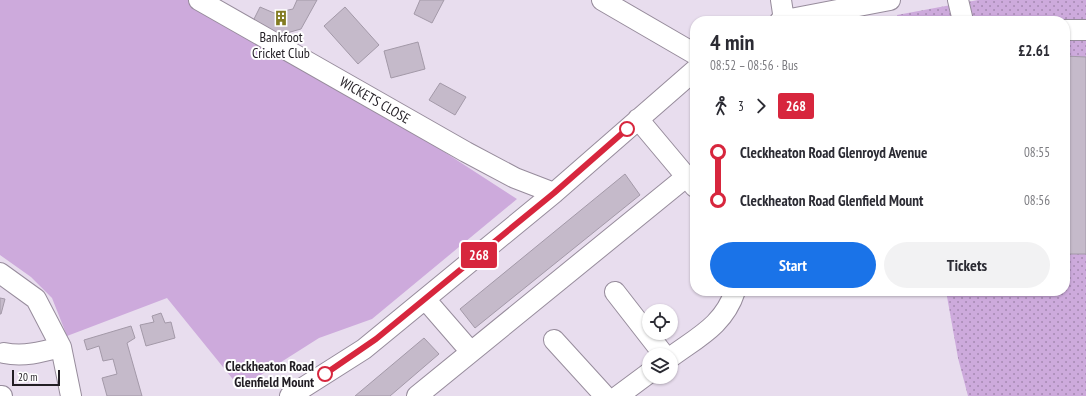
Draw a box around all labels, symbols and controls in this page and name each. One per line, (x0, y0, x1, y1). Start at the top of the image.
building icon: Bankfoot Cricket Club (272, 9, 290, 27)
place label: Bankfoot Cricket Club (252, 28, 310, 62)
text: 4 min (710, 28, 754, 56)
text: £2.61 (1018, 41, 1050, 60)
text: 08:52 – 08:56 · Bus (710, 57, 798, 74)
street label: WICKETS CLOSE (337, 73, 413, 127)
icon: walk (710, 95, 732, 117)
icon: forward (750, 95, 772, 117)
text: 268 (786, 97, 806, 115)
text: 3 (738, 98, 744, 115)
unlabelled marker (619, 121, 635, 137)
text: Cleckheaton Road Glenroyd Avenue (740, 143, 927, 162)
text: 08:55 (1024, 144, 1050, 161)
text: Cleckheaton Road Glenfield Mount (740, 191, 923, 210)
text: 08:56 (1024, 192, 1050, 209)
line badge: 268 (456, 242, 502, 268)
button: Start (710, 242, 876, 288)
button: Tickets (884, 242, 1050, 288)
text: 268 (469, 246, 489, 264)
map controls (642, 304, 678, 384)
button: locate (642, 304, 678, 340)
button: layers (642, 348, 678, 384)
place label: Cleckheaton Road Glenfield Mount (225, 357, 314, 391)
marker: Cleckheaton Road Glenfield Mount (317, 366, 333, 382)
scale bar (12, 368, 60, 387)
text: 20 m (18, 370, 37, 384)

